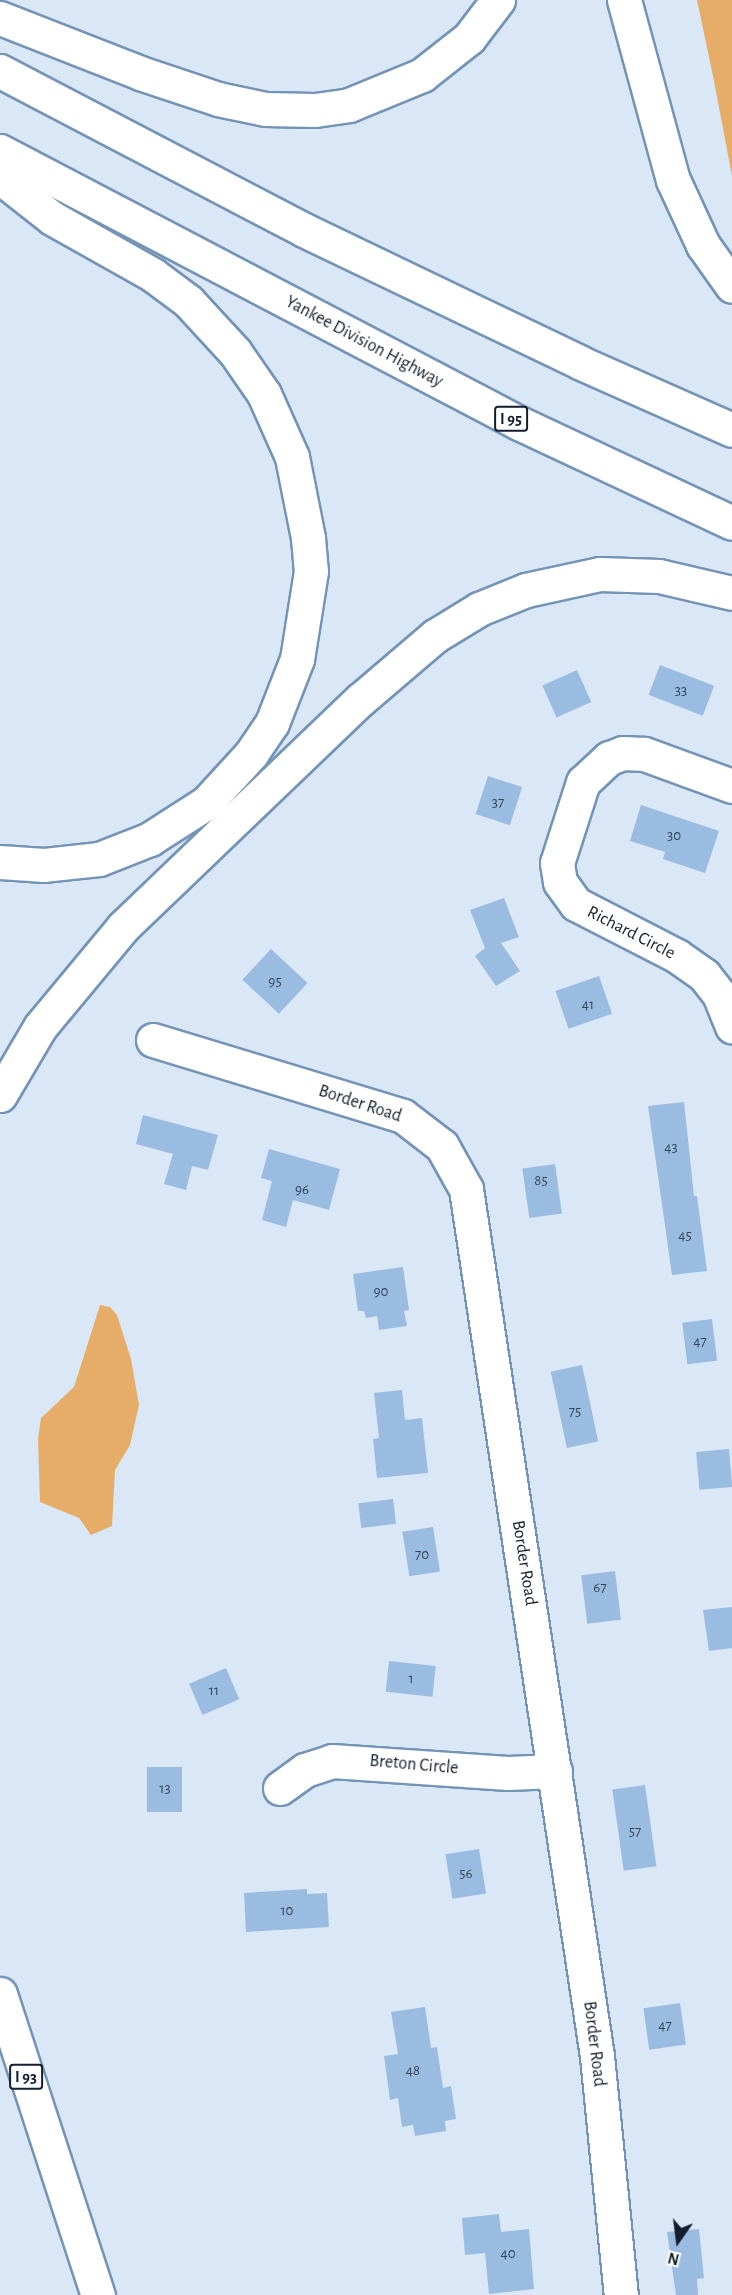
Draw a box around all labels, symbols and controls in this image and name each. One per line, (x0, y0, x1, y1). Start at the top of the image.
street label: Yankee Division Highway (282, 291, 446, 393)
road number: I 95 (493, 406, 529, 432)
house number: 33 (675, 682, 687, 700)
house number: 37 (492, 794, 504, 812)
house number: 30 (667, 827, 681, 845)
street label: Richard Circle (583, 902, 679, 964)
house number: 95 (268, 973, 282, 991)
house number: 41 (582, 996, 594, 1014)
street label: Border Road (316, 1080, 404, 1128)
house number: 43 (664, 1139, 678, 1157)
house number: 85 (534, 1172, 548, 1190)
house number: 96 (295, 1181, 309, 1199)
house number: 45 (678, 1227, 692, 1245)
house number: 90 (374, 1283, 388, 1301)
house number: 47 (693, 1333, 707, 1351)
house number: 75 (569, 1403, 581, 1421)
street label: Border Road (507, 1519, 541, 1607)
house number: 70 (415, 1546, 429, 1564)
house number: 67 (593, 1579, 607, 1597)
house number: 1 (408, 1670, 414, 1688)
house number: 11 (209, 1682, 219, 1700)
street label: Breton Circle (369, 1750, 459, 1780)
house number: 13 (159, 1780, 171, 1798)
house number: 57 (629, 1823, 641, 1841)
house number: 56 (459, 1865, 473, 1883)
house number: 10 (280, 1902, 294, 1920)
street label: Border Road (578, 2000, 610, 2088)
house number: 47 (658, 2017, 672, 2035)
house number: 48 (406, 2062, 420, 2080)
road number: I 93 (8, 2064, 44, 2090)
north arrow (648, 2211, 708, 2271)
house number: 40 (500, 2245, 516, 2263)
text: N (666, 2249, 681, 2268)

